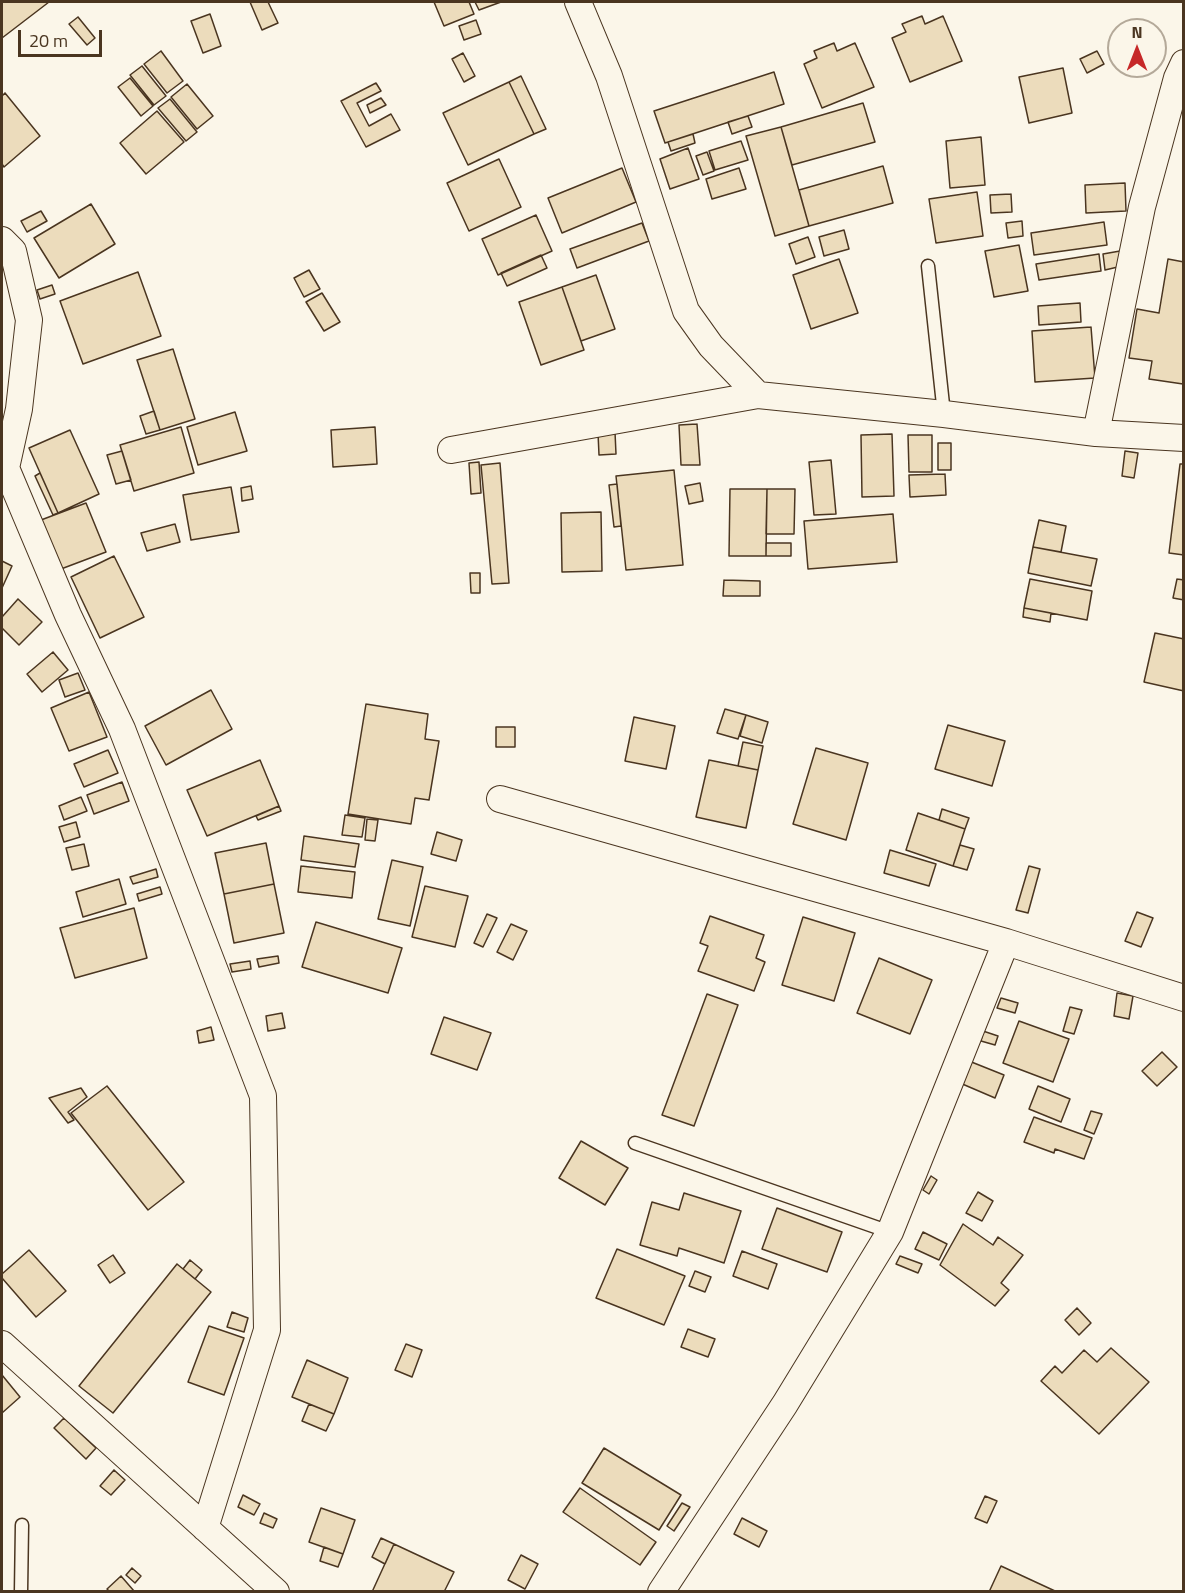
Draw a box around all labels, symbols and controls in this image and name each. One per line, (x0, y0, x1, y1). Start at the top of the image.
scale bar (21, 18, 105, 56)
north arrow (1107, 18, 1167, 78)
text: N (1131, 20, 1143, 44)
text: 20 m (29, 27, 68, 54)

